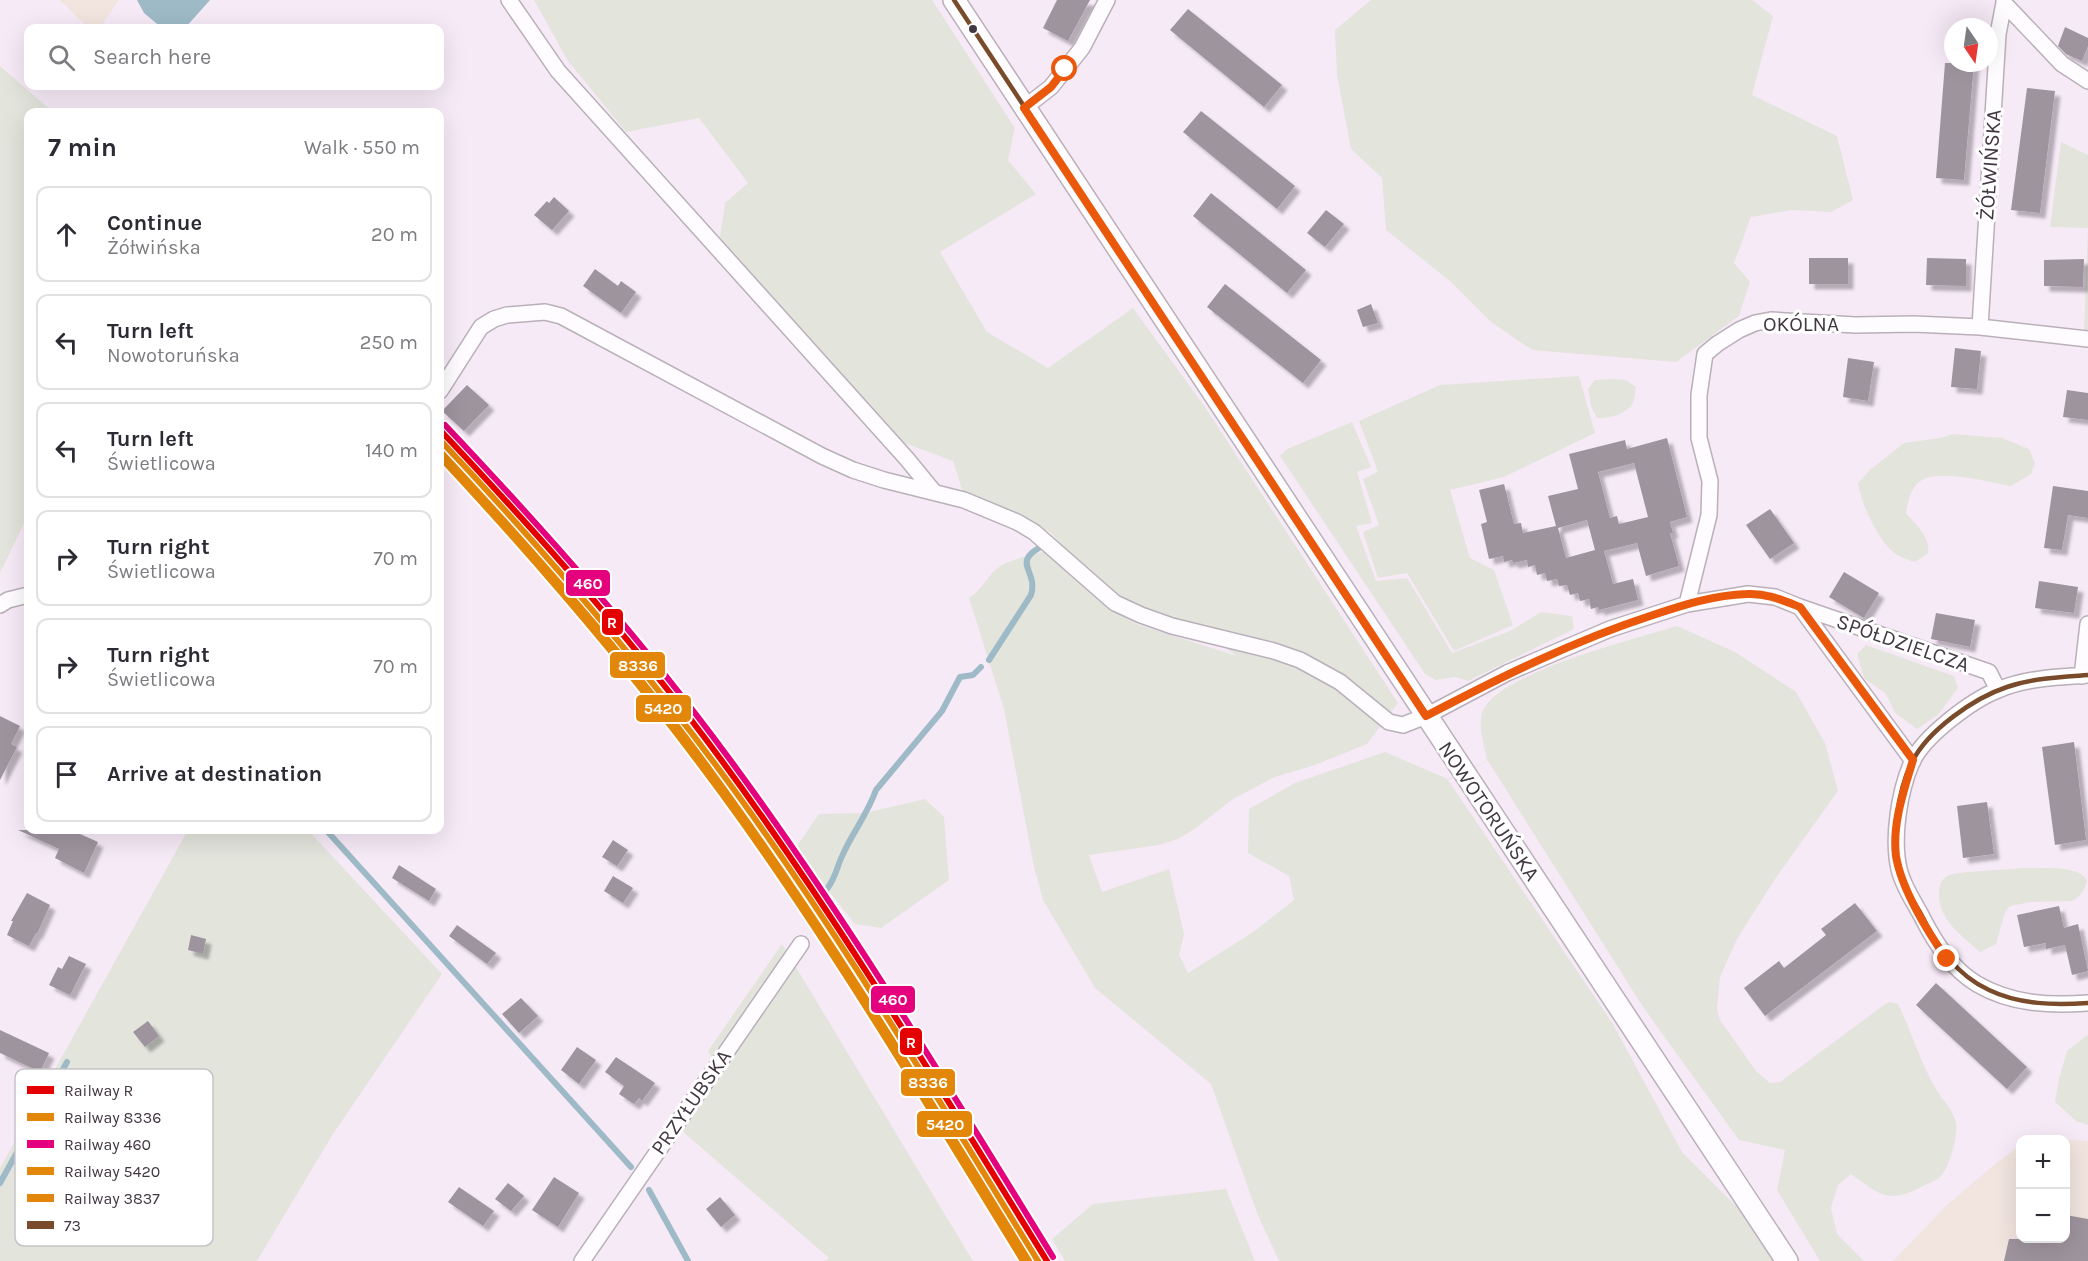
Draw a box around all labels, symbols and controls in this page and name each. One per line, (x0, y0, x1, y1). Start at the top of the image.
north arrow (1944, 18, 1998, 72)
unlabelled marker (967, 23, 979, 35)
search box (24, 24, 444, 90)
icon: search (45, 41, 78, 74)
text: Search here (93, 44, 211, 70)
route start (1051, 55, 1077, 81)
street label: ŻÓŁWIŃSKA (1974, 109, 2006, 221)
text: 7 min (48, 132, 117, 163)
text: Walk · 550 m (304, 136, 420, 159)
text: Continue (107, 210, 202, 236)
icon: ahead (50, 218, 83, 251)
text: 20 m (371, 223, 418, 246)
text: Żółwińska (107, 236, 201, 259)
street label: OKÓLNA (1763, 312, 1839, 336)
text: Turn left (107, 318, 194, 344)
icon: left (50, 326, 83, 359)
text: 250 m (360, 331, 418, 354)
text: Nowotoruńska (107, 344, 240, 367)
text: Turn left (107, 426, 194, 452)
icon: left (50, 434, 83, 467)
text: 140 m (365, 439, 418, 462)
text: Świetlicowa (107, 452, 216, 475)
text: Turn right (107, 534, 210, 560)
icon: right (50, 542, 83, 575)
text: 70 m (373, 547, 418, 570)
text: Świetlicowa (107, 560, 216, 583)
line badge: 460 (565, 569, 611, 597)
text: 460 (573, 574, 603, 593)
line badge: R (601, 608, 624, 636)
street label: SPÓŁDZIELCZA (1833, 609, 1973, 677)
text: R (607, 613, 617, 632)
text: Turn right (107, 642, 210, 668)
icon: right (50, 650, 83, 683)
line badge: 8336 (609, 651, 666, 679)
text: 70 m (373, 655, 418, 678)
text: 8336 (618, 656, 658, 675)
text: Świetlicowa (107, 668, 216, 691)
line badge: 5420 (635, 694, 692, 723)
text: 5420 (644, 699, 682, 718)
street label: NOWOTORUŃSKA (1434, 737, 1544, 885)
icon: arrive (50, 758, 83, 791)
text: Arrive at destination (107, 761, 322, 787)
route end (1933, 945, 1959, 971)
line badge: 460 (870, 985, 916, 1014)
text: 460 (878, 990, 908, 1009)
line badge: R (899, 1027, 923, 1056)
text: R (906, 1033, 916, 1052)
street label: PRZYŁUBSKA (646, 1045, 736, 1159)
line badge: 8336 (900, 1068, 956, 1097)
legend (15, 1069, 213, 1246)
text: 8336 (908, 1073, 948, 1092)
text: Railway R (64, 1081, 133, 1100)
text: Railway 8336 (64, 1108, 161, 1127)
line badge: 5420 (916, 1110, 973, 1138)
text: 5420 (926, 1115, 964, 1134)
text: Railway 460 (64, 1135, 151, 1154)
map controls (2016, 1135, 2070, 1243)
button: + (2016, 1135, 2070, 1189)
text: Railway 5420 (64, 1162, 160, 1181)
text: Railway 3837 (64, 1189, 160, 1208)
button: − (2016, 1189, 2070, 1243)
text: 73 (64, 1216, 81, 1235)

